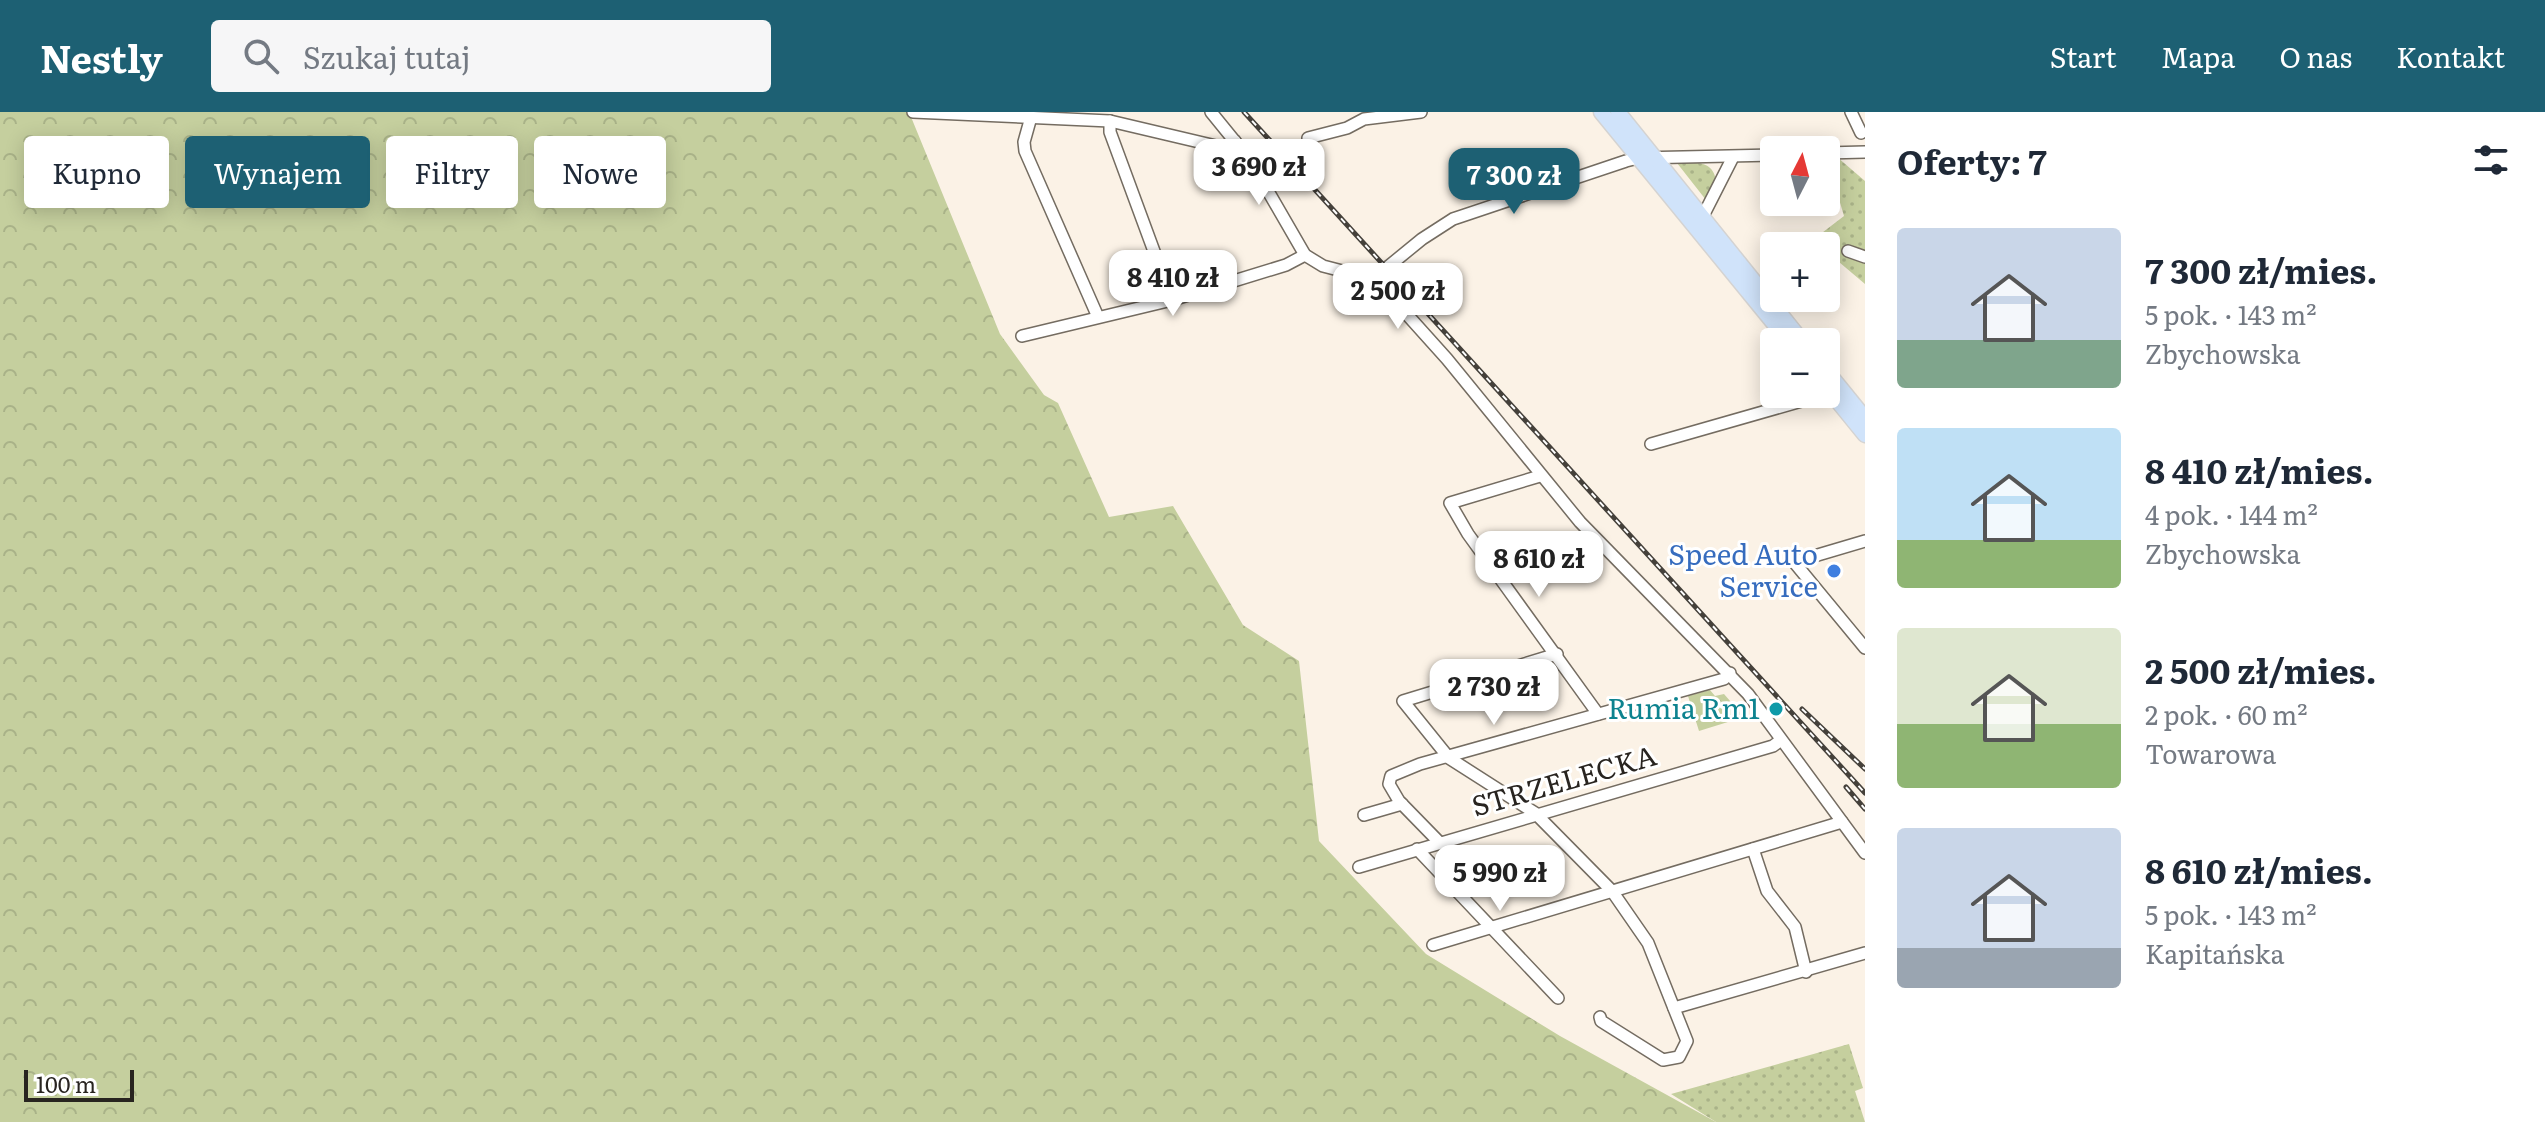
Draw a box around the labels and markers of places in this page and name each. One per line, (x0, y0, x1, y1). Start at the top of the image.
pin: 3 690 zł (1176, 139, 1342, 207)
pin: 7 300 zł (1431, 148, 1597, 216)
pin: 8 410 zł (1090, 250, 1256, 318)
pin: 2 500 zł (1315, 263, 1481, 331)
pin: 8 610 zł (1456, 531, 1622, 599)
place label: Speed Auto Service (1668, 532, 1818, 606)
marker: Speed Auto Service (1825, 562, 1843, 580)
pin: 2 730 zł (1411, 659, 1577, 727)
place label: Rumia Rm1 (1607, 686, 1760, 728)
marker: Rumia Rm1 (1767, 700, 1785, 718)
pin: 5 990 zł (1417, 845, 1583, 913)

